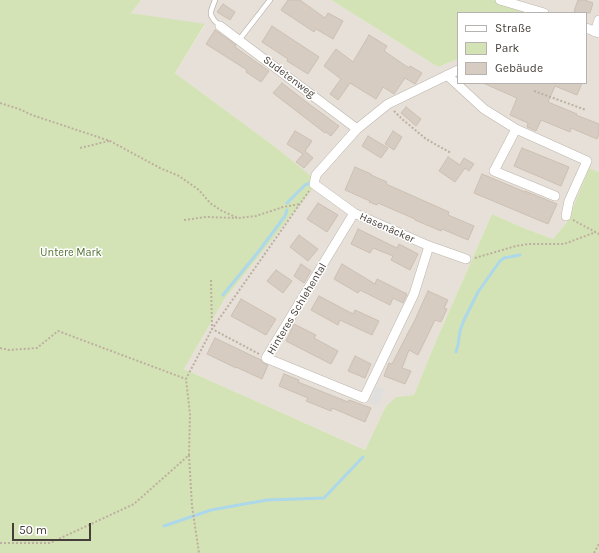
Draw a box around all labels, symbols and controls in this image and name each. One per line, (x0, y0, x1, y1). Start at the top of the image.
legend (457, 12, 587, 84)
text: Straße (495, 21, 531, 35)
text: Park (495, 41, 519, 55)
street label: Sudetenweg (260, 53, 318, 101)
text: Gebäude (495, 61, 543, 75)
street label: Hasenäcker (357, 210, 417, 246)
park label: Untere Mark (40, 246, 102, 260)
street label: Hinteres Schlehental (264, 261, 330, 357)
scale bar (14, 515, 93, 541)
text: 50 m (19, 523, 47, 537)

